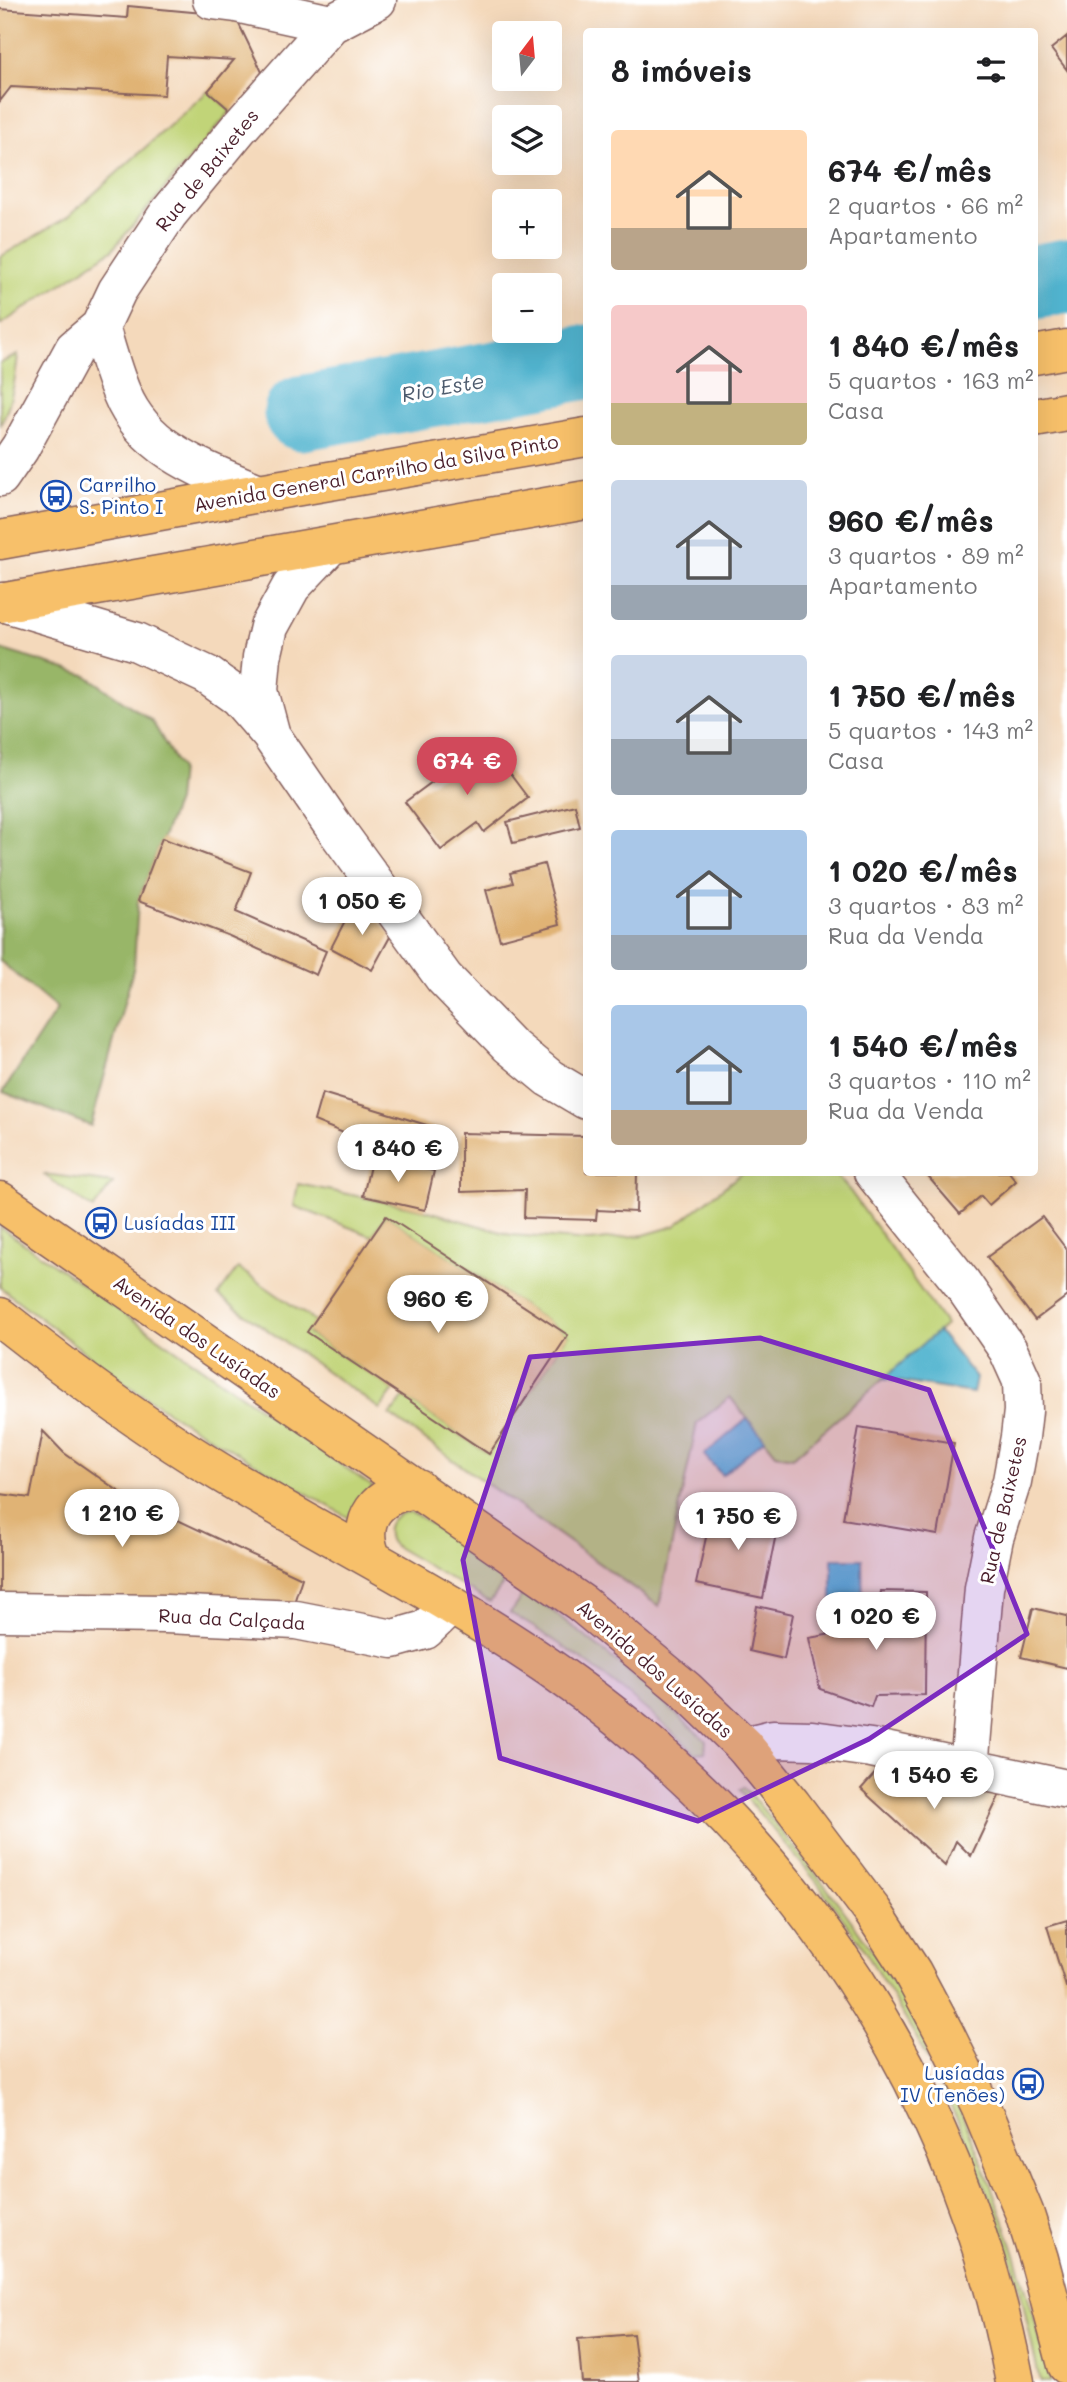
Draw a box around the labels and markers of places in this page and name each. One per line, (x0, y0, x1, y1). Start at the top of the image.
place label: Carrilho S. Pinto I (79, 472, 163, 519)
bus stop icon: Carrilho S. Pinto I (39, 479, 73, 513)
pin: 674 € (418, 738, 516, 797)
pin: 1 050 € (297, 878, 427, 937)
pin: 1 840 € (333, 1124, 463, 1184)
bus stop icon: Lusíadas III (84, 1206, 118, 1240)
place label: Lusíadas III (124, 1210, 236, 1235)
pin: 960 € (389, 1276, 487, 1335)
pin: 1 210 € (57, 1490, 187, 1549)
pin: 1 750 € (673, 1492, 803, 1552)
pin: 1 020 € (811, 1592, 941, 1652)
pin: 1 540 € (869, 1752, 999, 1811)
place label: Lusíadas IV (Tenões) (900, 2060, 1005, 2107)
bus stop icon: Lusíadas IV (Tenões) (1011, 2067, 1045, 2101)

